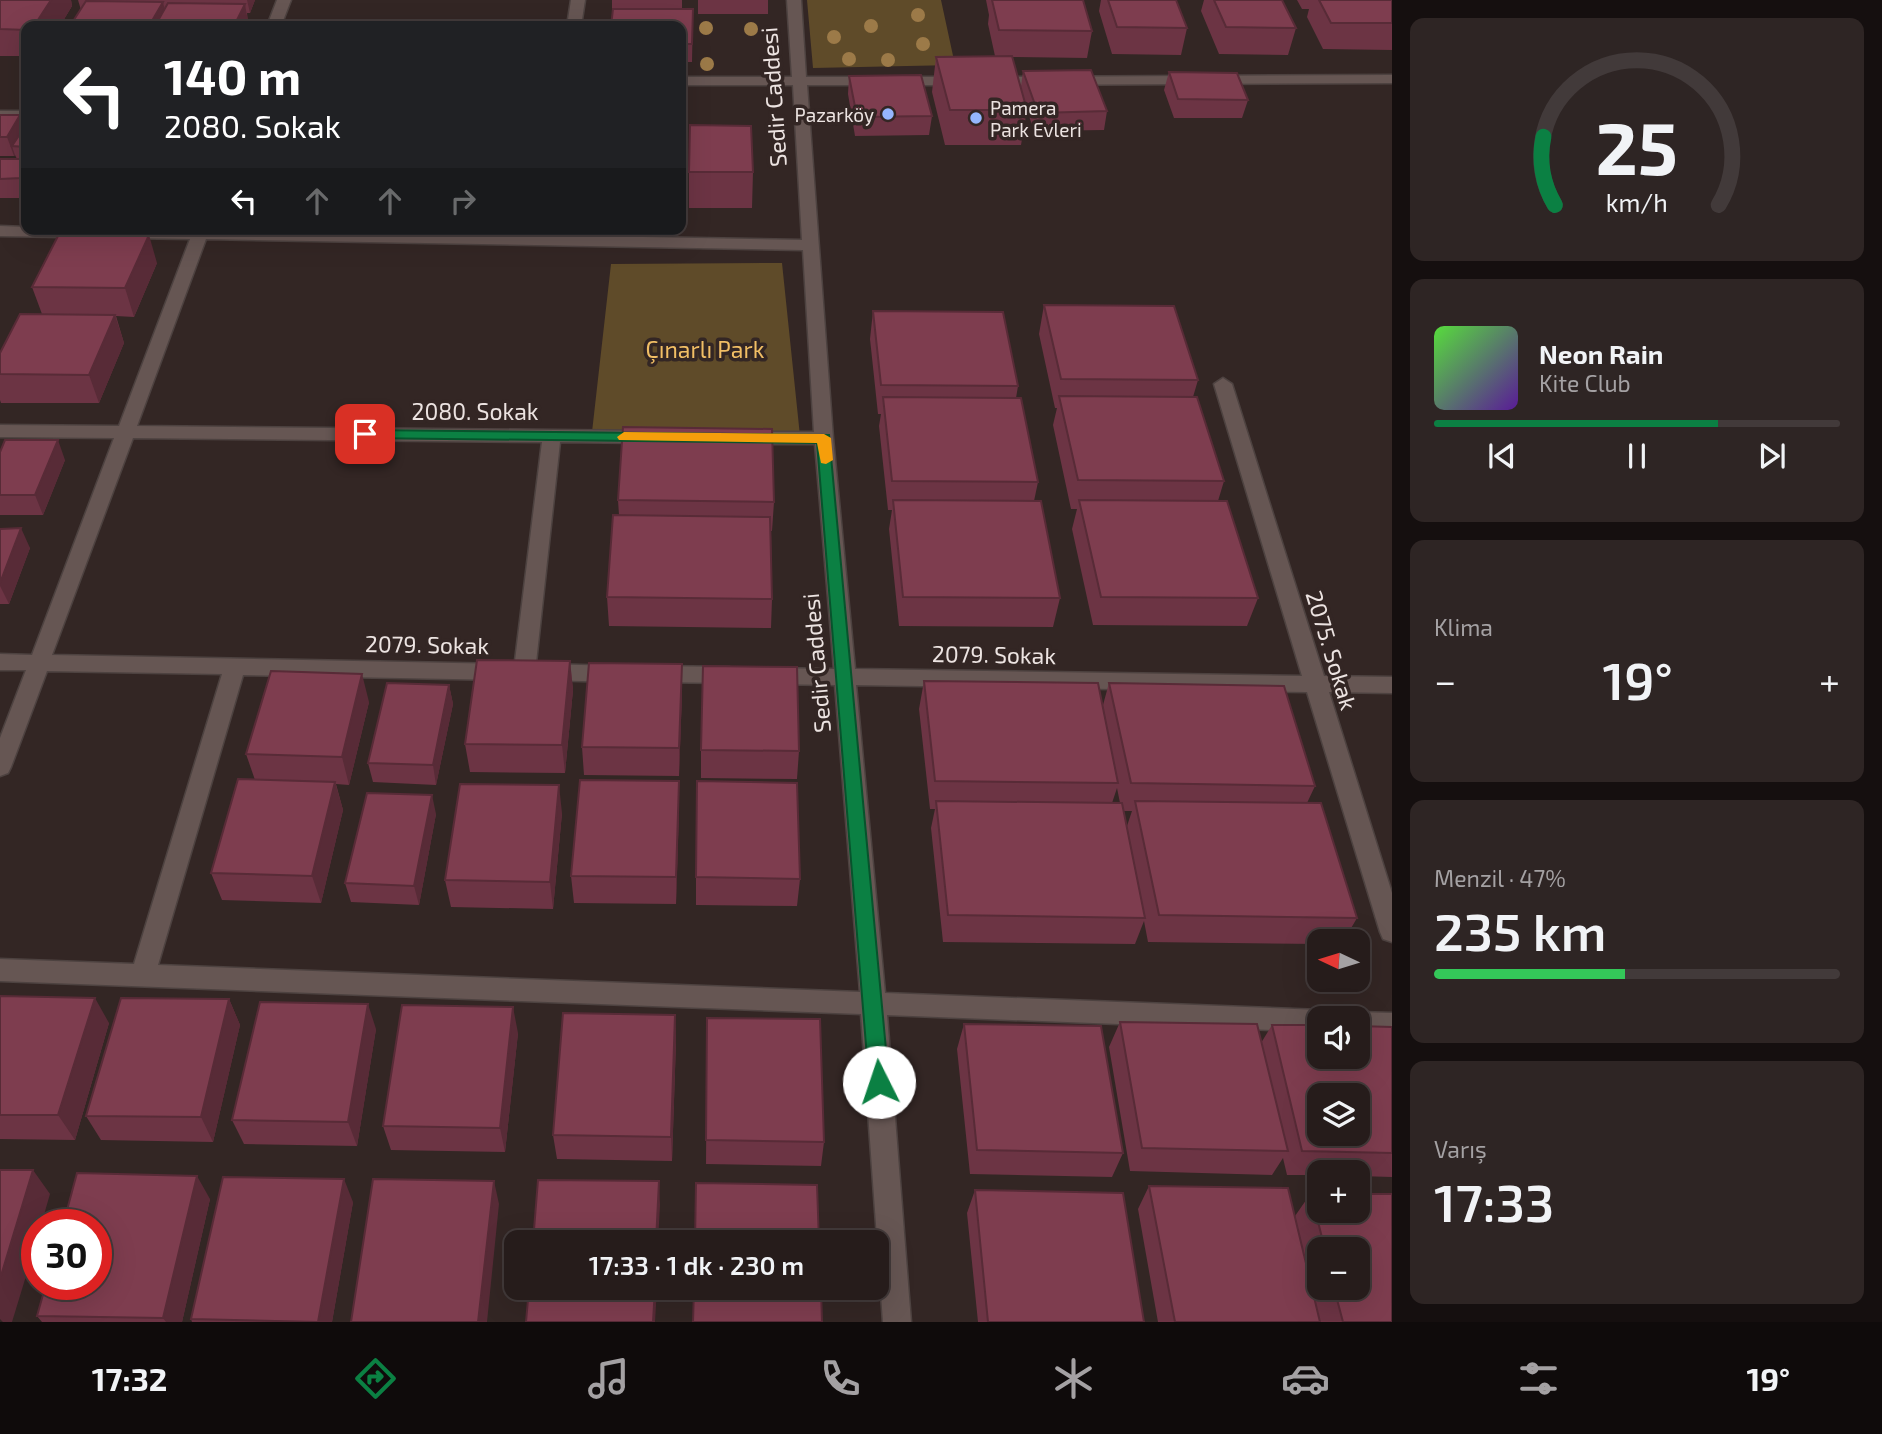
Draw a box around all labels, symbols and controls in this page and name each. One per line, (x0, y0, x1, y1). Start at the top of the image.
street label: Sedir Caddesi (754, 26, 792, 168)
text: 140 m (164, 46, 301, 105)
icon: left (49, 49, 140, 140)
place label: Pamera Park Evleri (990, 96, 1082, 141)
place label: Pazarköy (795, 103, 874, 126)
text: 25 (1596, 103, 1678, 191)
text: 2080. Sokak (164, 106, 341, 144)
marker: Pazarköy (880, 106, 896, 122)
marker: Pamera Park Evleri (968, 110, 984, 126)
icon: left (225, 182, 263, 220)
icon: ahead (298, 182, 336, 220)
icon: ahead (371, 182, 409, 220)
icon: right (444, 182, 482, 220)
text: km/h (1606, 187, 1668, 217)
park label: Çınarlı Park (646, 335, 765, 364)
text: Neon Rain (1539, 338, 1664, 369)
text: Kite Club (1539, 369, 1631, 397)
street label: 2080. Sokak (411, 397, 539, 425)
pin (335, 404, 395, 464)
icon: arrive (346, 415, 384, 453)
icon: previous (1483, 437, 1521, 475)
icon: pause (1618, 437, 1656, 475)
icon: next (1753, 437, 1791, 475)
street label: 2075. Sokak (1301, 587, 1363, 713)
street label: Sedir Caddesi (796, 592, 836, 734)
text: Klima (1434, 613, 1493, 641)
street label: 2079. Sokak (365, 629, 490, 659)
street label: 2079. Sokak (932, 639, 1057, 669)
text: 19° (1602, 648, 1673, 710)
text: − (1434, 657, 1456, 703)
text: + (1819, 657, 1840, 703)
text: Menzil · 47% (1434, 864, 1566, 892)
text: 235 km (1434, 899, 1606, 961)
north arrow (1307, 929, 1370, 992)
map controls (1307, 929, 1370, 1300)
button: sound (1307, 1006, 1370, 1069)
position arrow (842, 1045, 916, 1119)
button: layers (1307, 1083, 1370, 1146)
text: Varış (1434, 1135, 1487, 1163)
button: + (1307, 1160, 1370, 1223)
text: 17:33 (1434, 1170, 1554, 1232)
speed limit sign: 30 (21, 1209, 112, 1300)
button: − (1307, 1237, 1370, 1300)
text: 17:33 · 1 dk · 230 m (589, 1249, 804, 1280)
icon: directions (351, 1354, 400, 1403)
icon: music (584, 1354, 633, 1403)
icon: phone (816, 1354, 865, 1403)
icon: climate (1049, 1354, 1098, 1403)
icon: car (1281, 1354, 1330, 1403)
icon: filters (1514, 1354, 1563, 1403)
text: 17:32 (92, 1359, 167, 1397)
text: 19° (1746, 1359, 1790, 1397)

